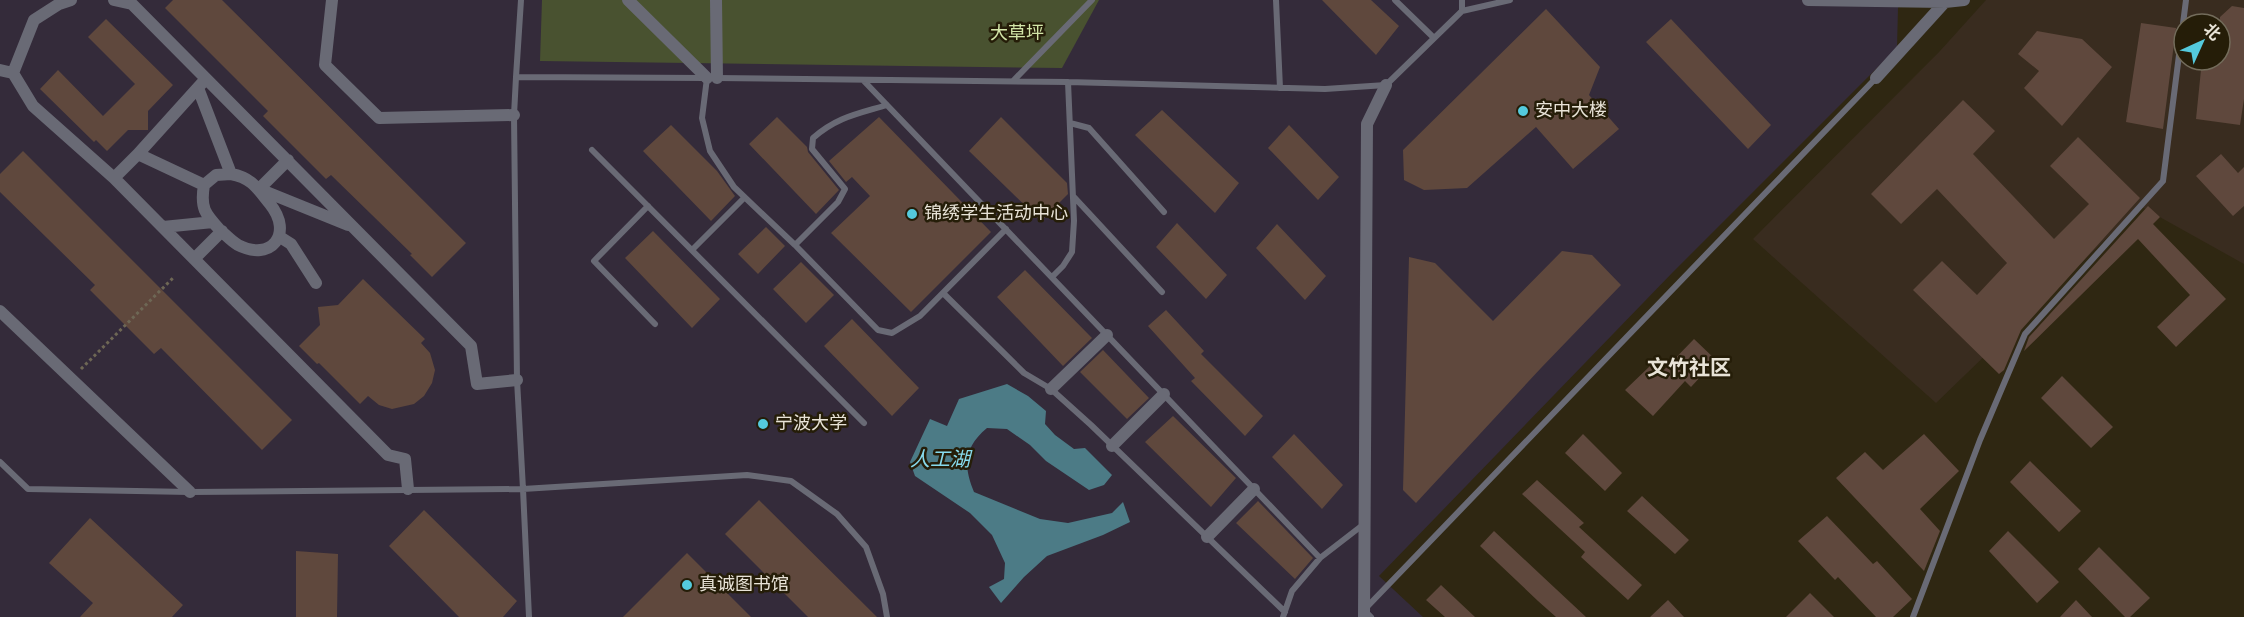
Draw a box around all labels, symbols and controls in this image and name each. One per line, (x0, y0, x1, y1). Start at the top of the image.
north arrow (2172, 12, 2232, 72)
text: 北 (2201, 20, 2224, 43)
park label: 大草坪 (990, 23, 1044, 43)
place label: 安中大楼 (1535, 100, 1607, 120)
marker: 安中大楼 (1516, 104, 1530, 118)
place label: 锦绣学生活动中心 (924, 203, 1068, 223)
marker: 锦绣学生活动中心 (905, 207, 919, 221)
district label: 文竹社区 (1647, 356, 1731, 379)
place label: 宁波大学 (775, 413, 847, 433)
marker: 宁波大学 (756, 417, 770, 431)
water label: 人工湖 (910, 449, 973, 470)
place label: 真诚图书馆 (699, 574, 789, 594)
marker: 真诚图书馆 (680, 578, 694, 592)

